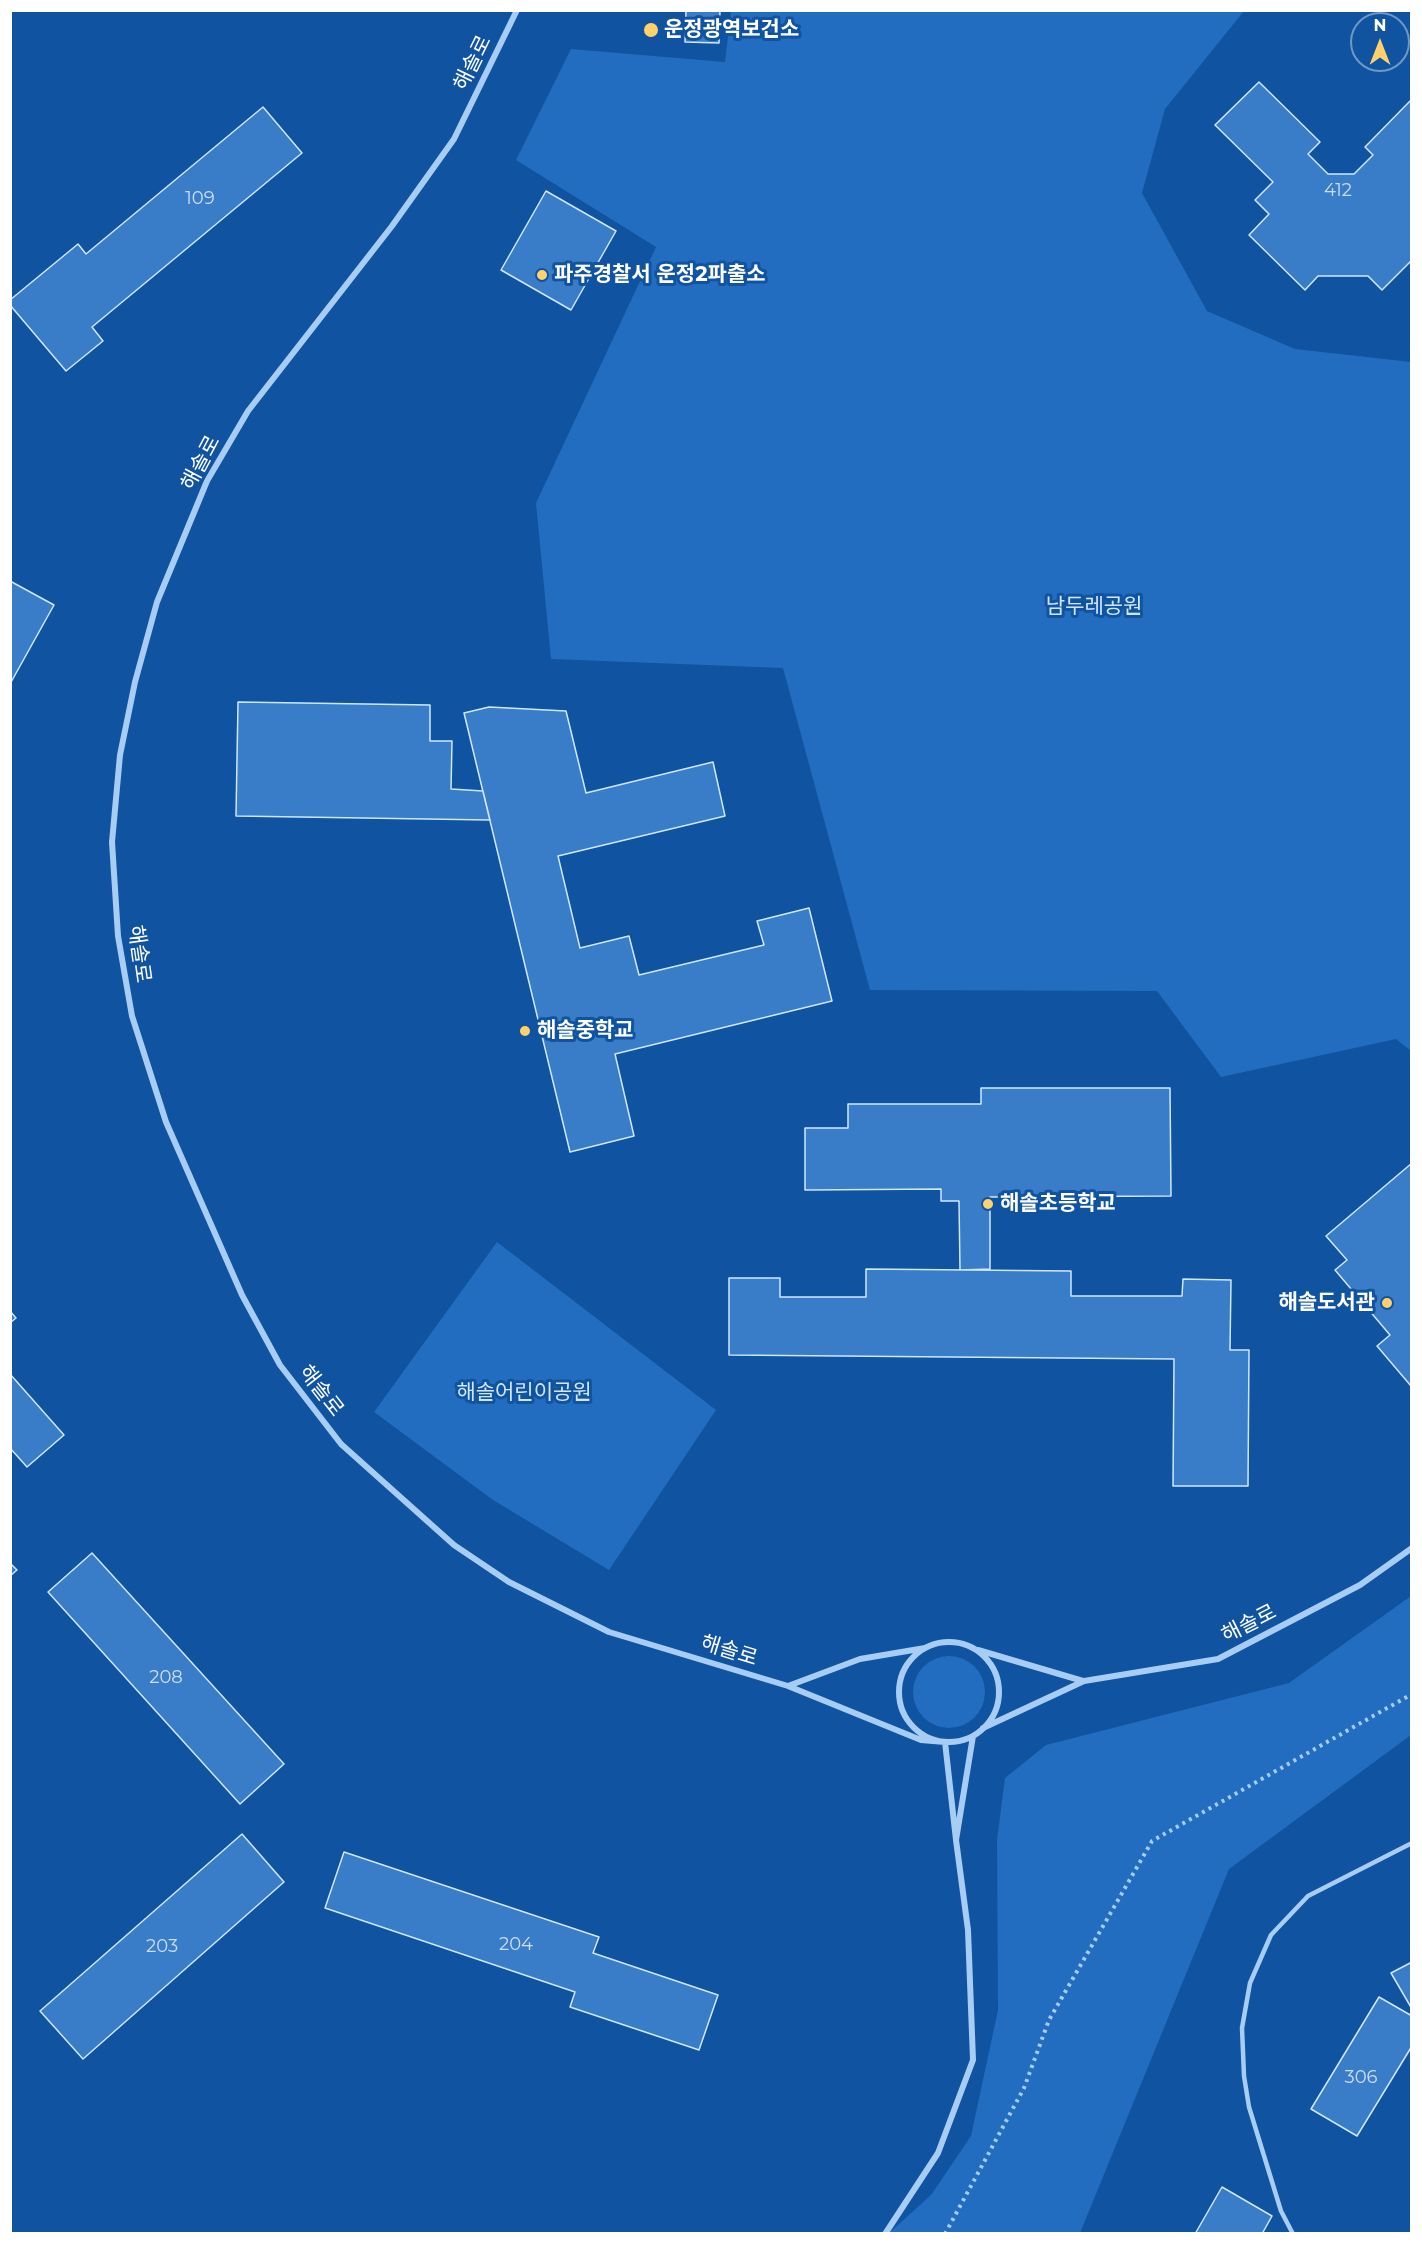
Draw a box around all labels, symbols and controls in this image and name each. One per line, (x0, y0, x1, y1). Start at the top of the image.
north arrow (1350, 12, 1410, 72)
text: N (1374, 16, 1386, 35)
place label: 운정광역보건소 (664, 17, 799, 43)
marker: 운정광역보건소 (642, 21, 660, 39)
street label: 해솔로 (449, 31, 497, 95)
house number: 412 (1324, 180, 1352, 202)
house number: 109 (185, 188, 215, 210)
place label: 파주경찰서 운정2파출소 (554, 262, 766, 288)
marker: 파주경찰서 운정2파출소 (535, 268, 549, 282)
street label: 해솔로 (176, 431, 226, 495)
park label: 남두레공원 (1046, 594, 1142, 620)
street label: 해솔로 (122, 924, 156, 984)
place label: 해솔중학교 (537, 1018, 634, 1044)
marker: 해솔중학교 (518, 1024, 532, 1038)
place label: 해솔초등학교 (1000, 1191, 1116, 1217)
marker: 해솔초등학교 (981, 1197, 995, 1211)
place label: 해솔도서관 (1278, 1290, 1375, 1316)
marker: 해솔도서관 (1380, 1296, 1394, 1310)
street label: 해솔로 (293, 1360, 349, 1422)
park label: 해솔어린이공원 (456, 1380, 592, 1406)
street label: 해솔로 (1217, 1600, 1281, 1648)
street label: 해솔로 (698, 1630, 760, 1672)
house number: 208 (149, 1667, 183, 1689)
house number: 204 (499, 1934, 533, 1956)
house number: 203 (146, 1936, 178, 1958)
house number: 306 (1344, 2067, 1378, 2089)

